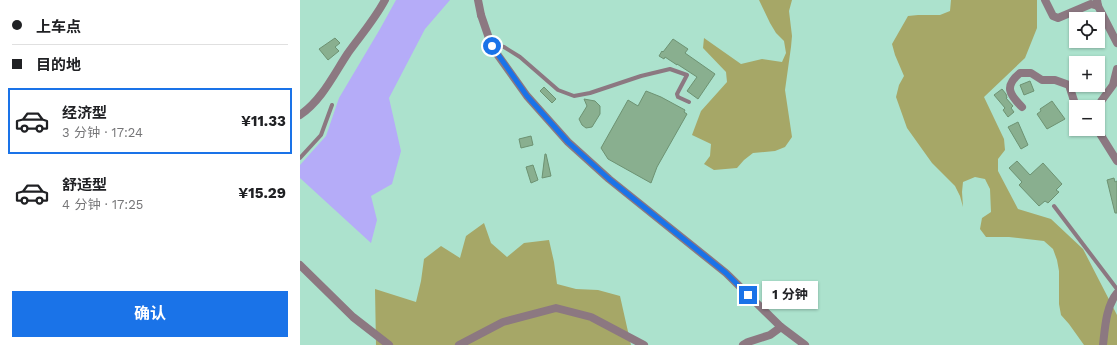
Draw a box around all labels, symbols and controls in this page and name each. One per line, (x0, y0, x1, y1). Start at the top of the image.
map controls (1069, 12, 1105, 136)
button: locate (1069, 12, 1105, 48)
text: 上车点 (36, 18, 81, 36)
route start (483, 37, 501, 55)
text: 目的地 (36, 56, 81, 74)
button: + (1069, 56, 1105, 92)
button: − (1069, 100, 1105, 136)
icon: car (14, 103, 50, 139)
text: 经济型 (62, 104, 107, 122)
text: ¥11.33 (241, 112, 286, 130)
text: 3 分钟 · 17:24 (62, 125, 143, 140)
icon: car (14, 175, 50, 211)
text: 舒适型 (62, 176, 107, 194)
text: ¥15.29 (238, 184, 286, 202)
text: 4 分钟 · 17:25 (62, 197, 143, 212)
callout: 1 分钟 (762, 281, 818, 309)
route end (739, 286, 757, 304)
text: 1 分钟 (772, 287, 808, 302)
button: 确认 (12, 291, 288, 337)

